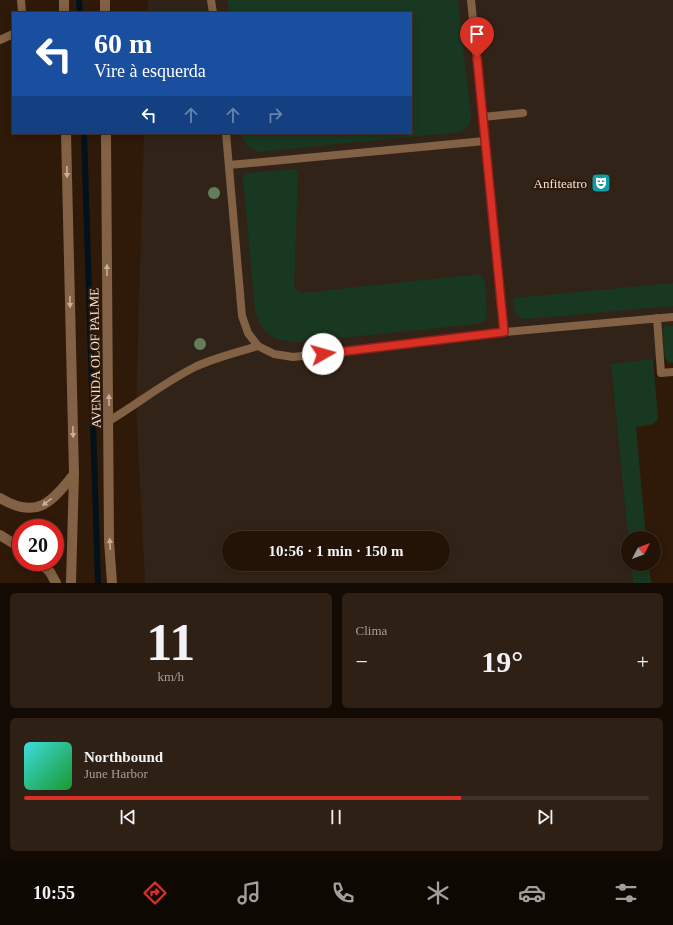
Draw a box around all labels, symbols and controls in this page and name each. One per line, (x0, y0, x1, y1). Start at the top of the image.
pin (460, 17, 494, 58)
icon: arrive (466, 23, 488, 45)
icon: left (28, 28, 80, 80)
text: 60 m (94, 28, 152, 59)
text: Vire à esquerda (94, 61, 206, 81)
icon: left (138, 104, 160, 126)
icon: ahead (180, 104, 202, 126)
icon: ahead (222, 104, 244, 126)
icon: right (264, 104, 286, 126)
one-way arrow (64, 166, 70, 179)
theatre icon: Anfiteatro (590, 172, 612, 194)
place label: Anfiteatro (534, 176, 587, 191)
one-way arrow (104, 263, 110, 276)
street label: AVENIDA OLOF PALME (86, 288, 104, 428)
one-way arrow (67, 296, 73, 309)
position arrow (302, 333, 344, 375)
one-way arrow (106, 393, 112, 406)
one-way arrow (69, 426, 76, 438)
one-way arrow (42, 498, 53, 506)
speed limit sign: 20 (12, 519, 64, 571)
north arrow (621, 531, 661, 571)
map controls (621, 531, 661, 571)
one-way arrow (106, 538, 113, 550)
text: 10:56 · 1 min · 150 m (269, 543, 404, 559)
text: 11 (146, 614, 195, 671)
text: Clima (356, 623, 387, 638)
text: 19° (481, 645, 523, 678)
text: − (356, 649, 368, 674)
text: + (637, 649, 649, 674)
text: km/h (157, 669, 184, 684)
text: Northbound (84, 749, 163, 765)
text: June Harbor (84, 766, 148, 781)
icon: previous (117, 806, 139, 828)
icon: pause (325, 806, 347, 828)
icon: next (534, 806, 556, 828)
icon: directions (141, 879, 169, 907)
icon: music (235, 879, 263, 907)
icon: phone (329, 879, 357, 907)
icon: climate (424, 879, 452, 907)
icon: car (518, 879, 546, 907)
icon: filters (612, 879, 640, 907)
text: 10:55 (33, 883, 75, 903)

